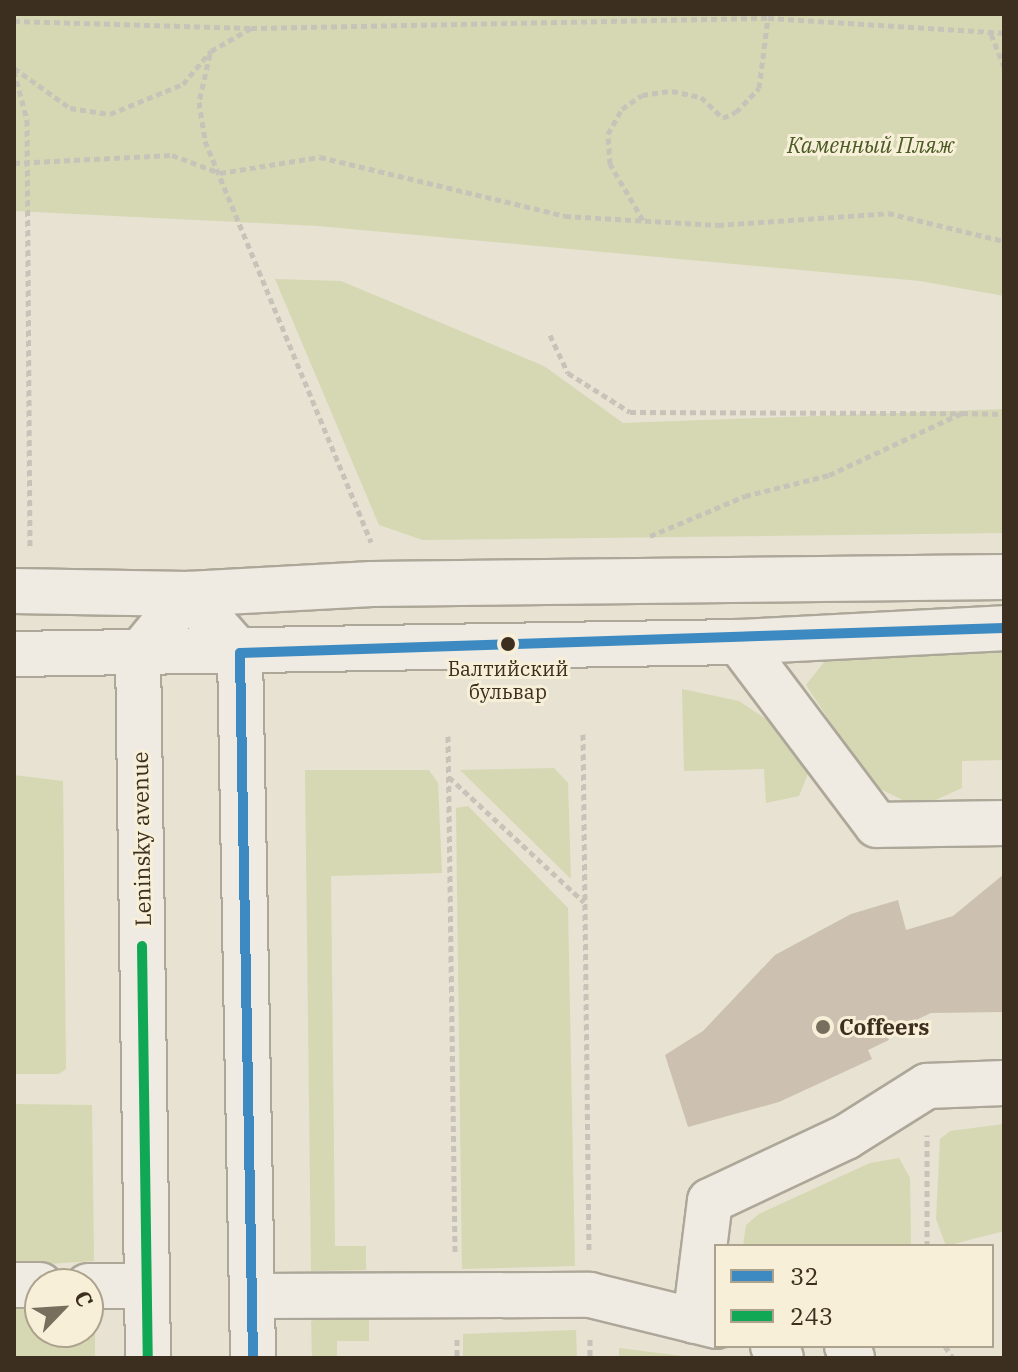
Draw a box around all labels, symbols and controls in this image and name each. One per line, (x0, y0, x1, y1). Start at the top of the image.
park label: Каменный Пляж (787, 132, 955, 158)
marker: Балтийский бульвар (500, 636, 516, 652)
place label: Балтийский бульвар (448, 656, 568, 703)
street label: Leninsky avenue (126, 751, 156, 927)
place label: Coffeers (839, 1014, 929, 1040)
marker: Coffeers (814, 1018, 832, 1036)
legend (714, 1244, 994, 1348)
text: 32 (790, 1260, 819, 1292)
north arrow (24, 1268, 104, 1348)
text: С (68, 1286, 101, 1311)
text: 243 (790, 1300, 833, 1332)

